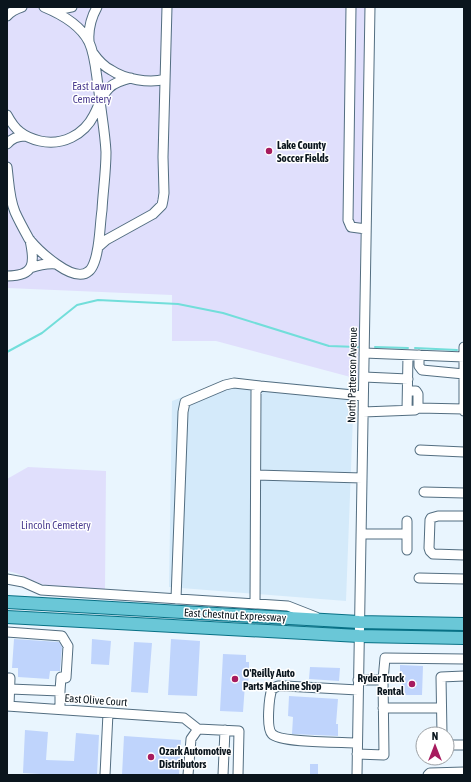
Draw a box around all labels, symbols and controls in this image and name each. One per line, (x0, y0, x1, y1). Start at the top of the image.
park label: East Lawn Cemetery (72, 80, 112, 105)
place label: Lake County Soccer Fields (277, 139, 329, 164)
marker: Lake County Soccer Fields (264, 146, 274, 156)
street label: North Patterson Avenue (345, 327, 359, 423)
park label: Lincoln Cemetery (21, 519, 91, 531)
street label: East Chestnut Expressway (184, 606, 287, 624)
place label: O'Reilly Auto Parts Machine Shop (243, 667, 322, 692)
place label: Ryder Truck Rental (357, 672, 405, 697)
marker: O'Reilly Auto Parts Machine Shop (230, 674, 240, 684)
marker: Ryder Truck Rental (407, 679, 417, 689)
street label: East Olive Court (64, 692, 128, 708)
north arrow (415, 726, 455, 766)
text: N (432, 730, 438, 742)
place label: Ozark Automotive Distributors (159, 745, 231, 770)
marker: Ozark Automotive Distributors (146, 752, 156, 762)

